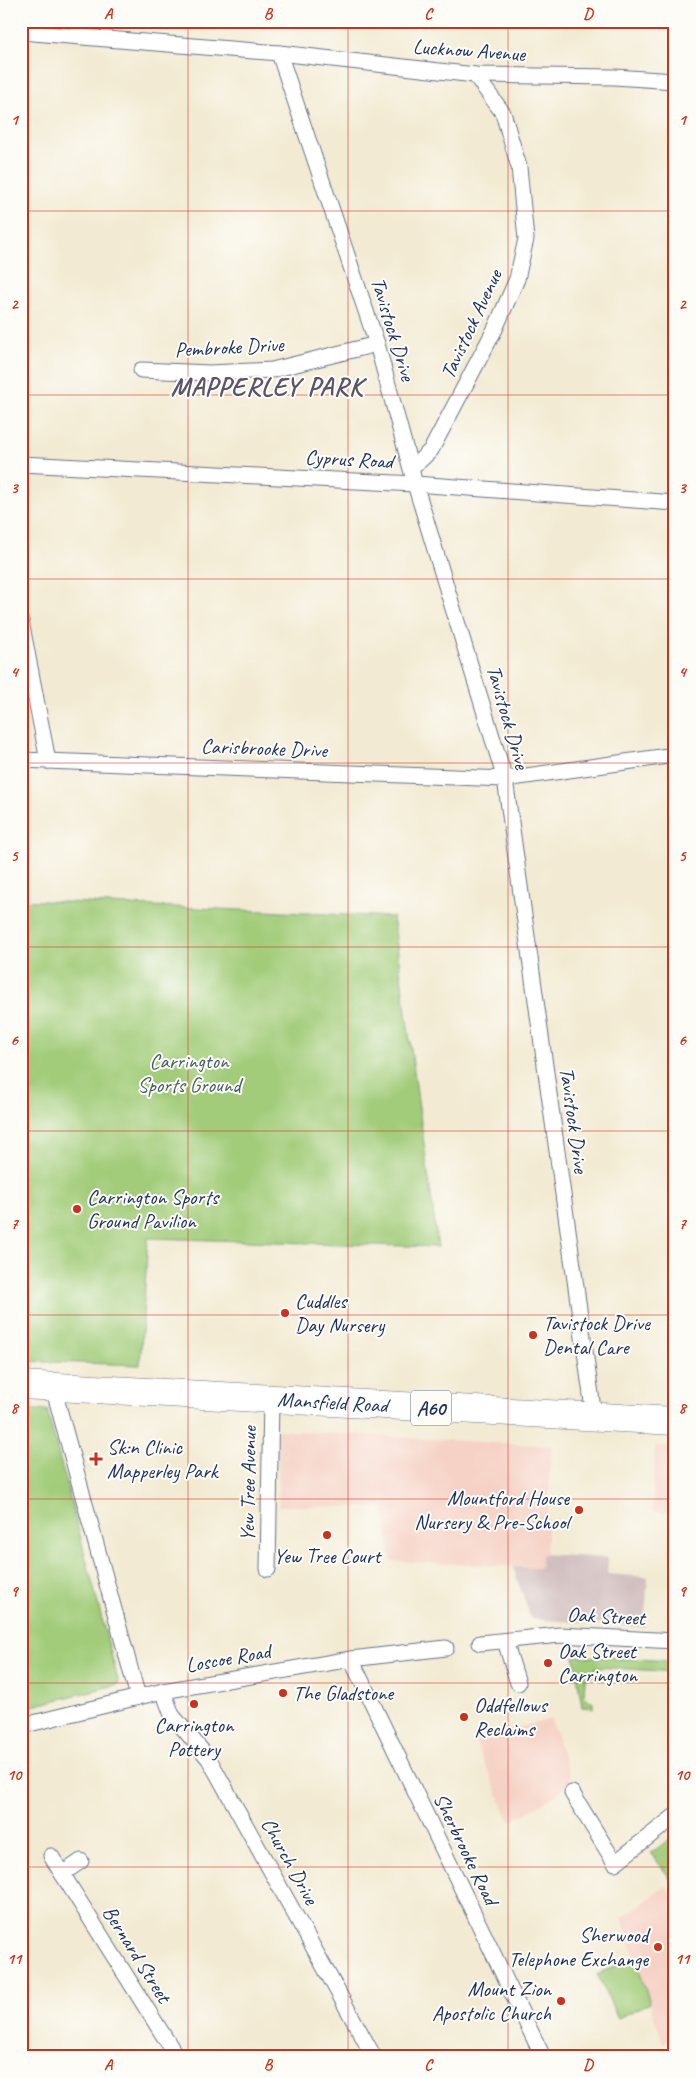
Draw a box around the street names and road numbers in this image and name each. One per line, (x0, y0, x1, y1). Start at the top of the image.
street label: Lucknow Avenue (412, 33, 527, 67)
street label: Tavistock Avenue (434, 264, 508, 383)
street label: Tavistock Drive (365, 274, 421, 385)
street label: Pembroke Drive (174, 331, 285, 363)
street label: Cyprus Road (304, 444, 397, 474)
street label: Tavistock Drive (481, 662, 536, 773)
street label: Carisbrooke Drive (200, 733, 330, 763)
street label: Tavistock Drive (554, 1065, 594, 1176)
street label: Mansfield Road (277, 1386, 392, 1418)
road number: A60 (411, 1390, 451, 1426)
street label: Yew Tree Avenue (234, 1425, 262, 1542)
street label: Oak Street (567, 1601, 647, 1631)
street label: Loscoe Road (184, 1637, 276, 1678)
street label: Sherbrooke Road (428, 1789, 505, 1912)
street label: Church Drive (256, 1813, 325, 1910)
street label: Bernard Street (97, 1901, 178, 2009)

